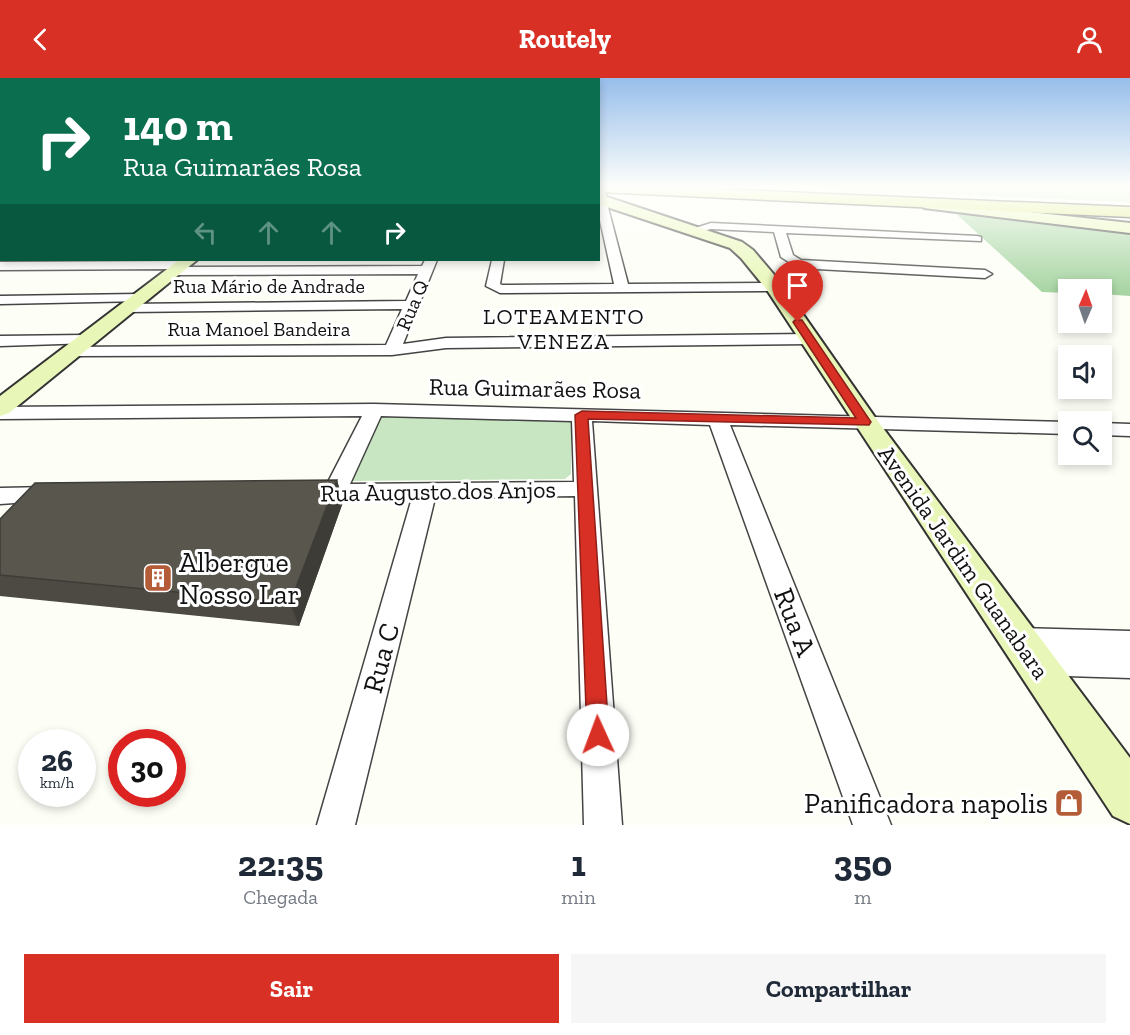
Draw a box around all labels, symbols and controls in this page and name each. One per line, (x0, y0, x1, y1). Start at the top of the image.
icon: back (24, 23, 57, 56)
text: Routely (519, 23, 611, 55)
icon: person (1073, 23, 1106, 56)
text: 140 m (123, 100, 233, 151)
icon: right (24, 102, 102, 180)
text: Rua Guimarães Rosa (123, 151, 362, 183)
icon: left (189, 216, 222, 249)
icon: ahead (252, 216, 285, 249)
icon: ahead (315, 216, 348, 249)
icon: right (378, 216, 411, 249)
pin (772, 260, 823, 322)
icon: arrive (781, 269, 814, 302)
street label: Rua Mário de Andrade (173, 274, 365, 298)
street label: Rua Q (391, 276, 433, 334)
north arrow (1058, 279, 1112, 333)
map controls (1058, 279, 1112, 465)
district label: LOTEAMENTO VENEZA (483, 303, 645, 355)
street label: Rua Manoel Bandeira (167, 317, 351, 341)
button: sound (1058, 345, 1112, 399)
street label: Rua Guimarães Rosa (429, 372, 642, 404)
button: search (1058, 411, 1112, 465)
street label: Avenida Jardim Guanabara (872, 439, 1056, 685)
street label: Rua Augusto dos Anjos (320, 474, 556, 508)
place label: Albergue Nosso Lar (179, 546, 299, 611)
building icon: Albergue Nosso Lar (142, 562, 174, 594)
street label: Rua A (767, 583, 823, 661)
street label: Rua C (356, 619, 406, 697)
position arrow (566, 703, 630, 767)
speed limit sign: 30 (108, 729, 186, 807)
text: 26 (41, 743, 73, 779)
text: km/h (40, 774, 74, 792)
place label: Panificadora napolis (804, 787, 1048, 820)
shop icon: Panificadora napolis (1053, 787, 1085, 819)
text: 22:35 (238, 842, 323, 885)
text: 1 (571, 842, 586, 885)
text: 350 (833, 842, 892, 885)
text: Chegada (243, 885, 318, 909)
text: min (561, 885, 596, 909)
text: m (854, 885, 871, 909)
button: Sair (24, 954, 559, 1023)
button: Compartilhar (571, 954, 1106, 1023)

